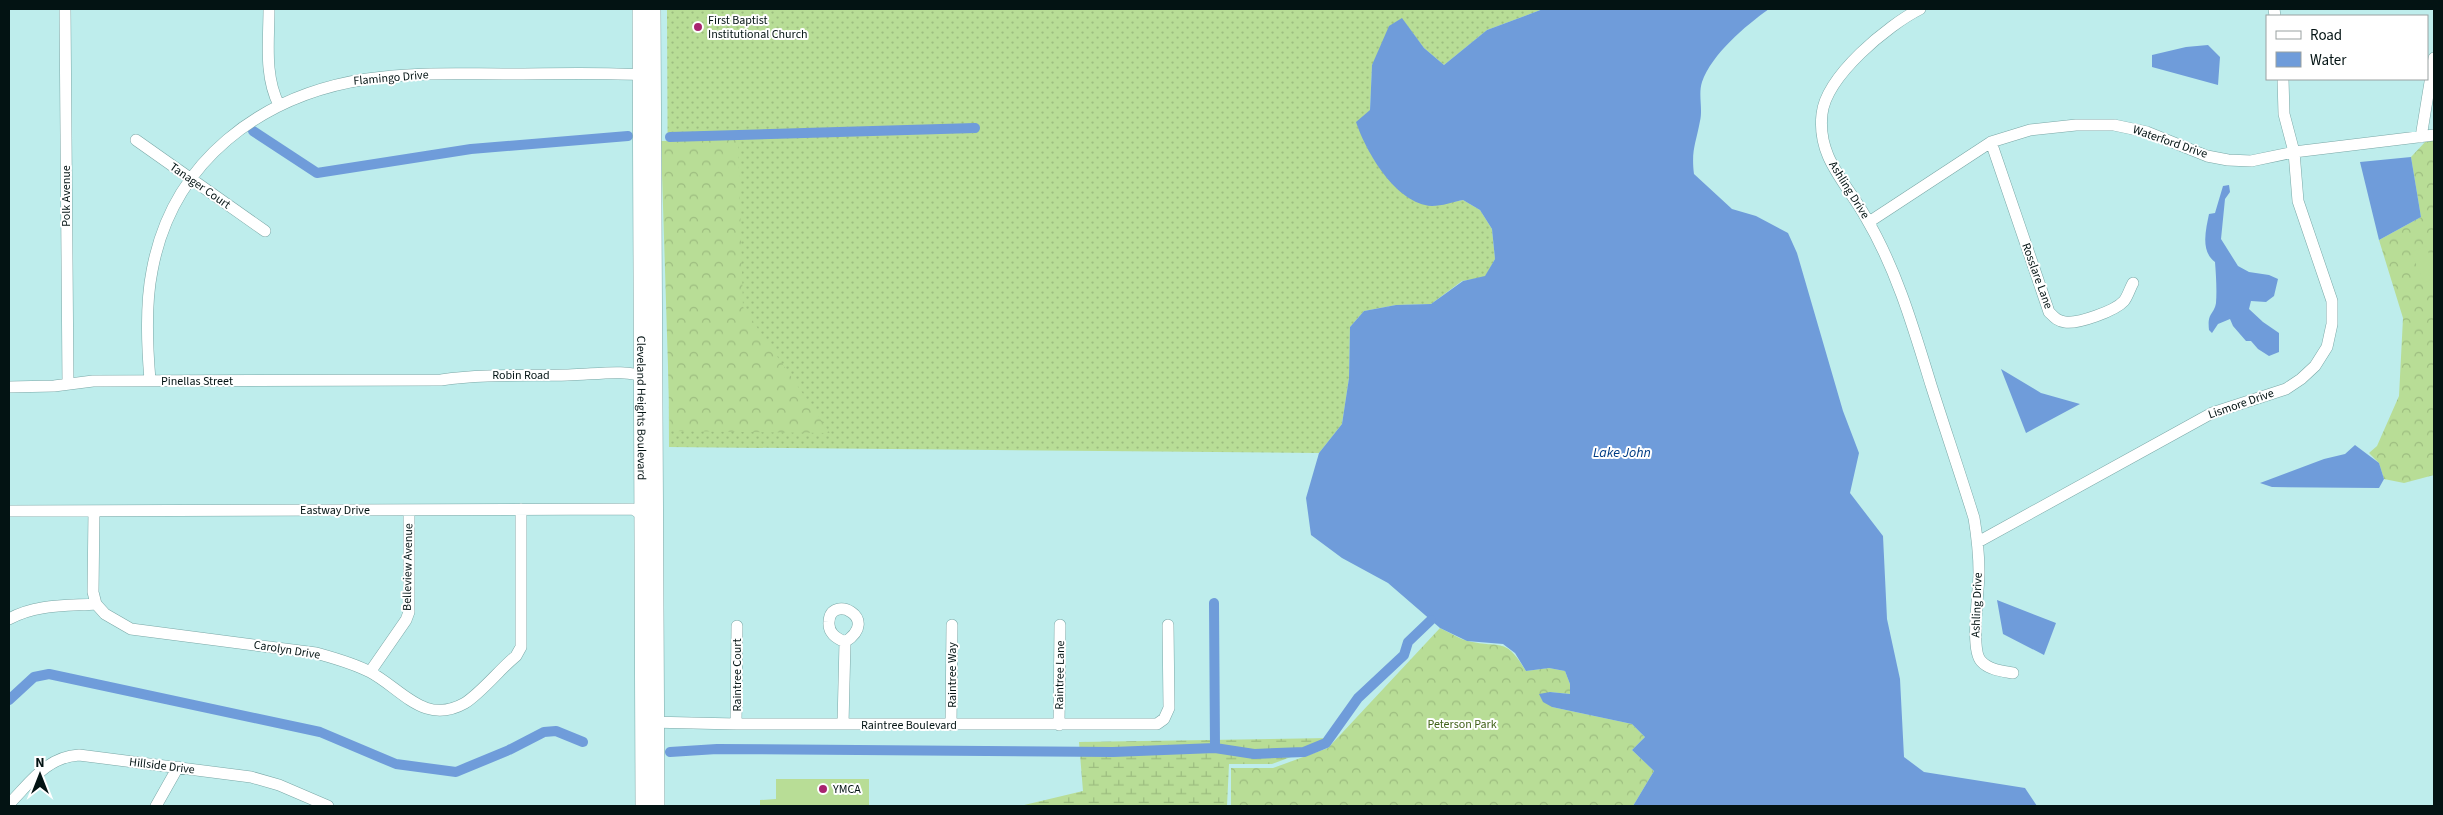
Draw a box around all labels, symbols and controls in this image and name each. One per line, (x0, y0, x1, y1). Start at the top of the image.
place label: First Baptist Institutional Church (708, 12, 808, 43)
legend (2266, 15, 2428, 80)
marker: First Baptist Institutional Church (692, 21, 704, 33)
text: Road (2310, 25, 2342, 46)
text: Water (2310, 50, 2347, 71)
street label: Flamingo Drive (353, 66, 429, 90)
street label: Waterford Drive (2130, 121, 2210, 163)
street label: Ashling Drive (1824, 158, 1874, 222)
street label: Tanager Court (166, 159, 234, 213)
street label: Polk Avenue (58, 165, 75, 227)
street label: Rosslare Lane (2017, 241, 2057, 311)
street label: Cleveland Heights Boulevard (633, 336, 650, 480)
street label: Robin Road (492, 367, 550, 384)
street label: Pinellas Street (161, 373, 233, 390)
street label: Lismore Drive (2206, 385, 2276, 423)
water label: Lake John (1593, 443, 1651, 463)
street label: Eastway Drive (300, 502, 370, 519)
street label: Belleview Avenue (399, 523, 417, 611)
street label: Ashling Drive (1967, 572, 1987, 638)
street label: Carolyn Drive (253, 636, 322, 664)
street label: Raintree Court (729, 639, 746, 711)
street label: Raintree Lane (1051, 640, 1069, 710)
street label: Raintree Way (944, 642, 961, 708)
park label: Peterson Park (1427, 716, 1497, 733)
street label: Raintree Boulevard (861, 717, 957, 734)
north arrow (15, 750, 65, 800)
text: N (35, 753, 45, 773)
street label: Hillside Drive (128, 754, 196, 778)
place label: YMCA (832, 781, 861, 798)
marker: YMCA (817, 783, 829, 795)

